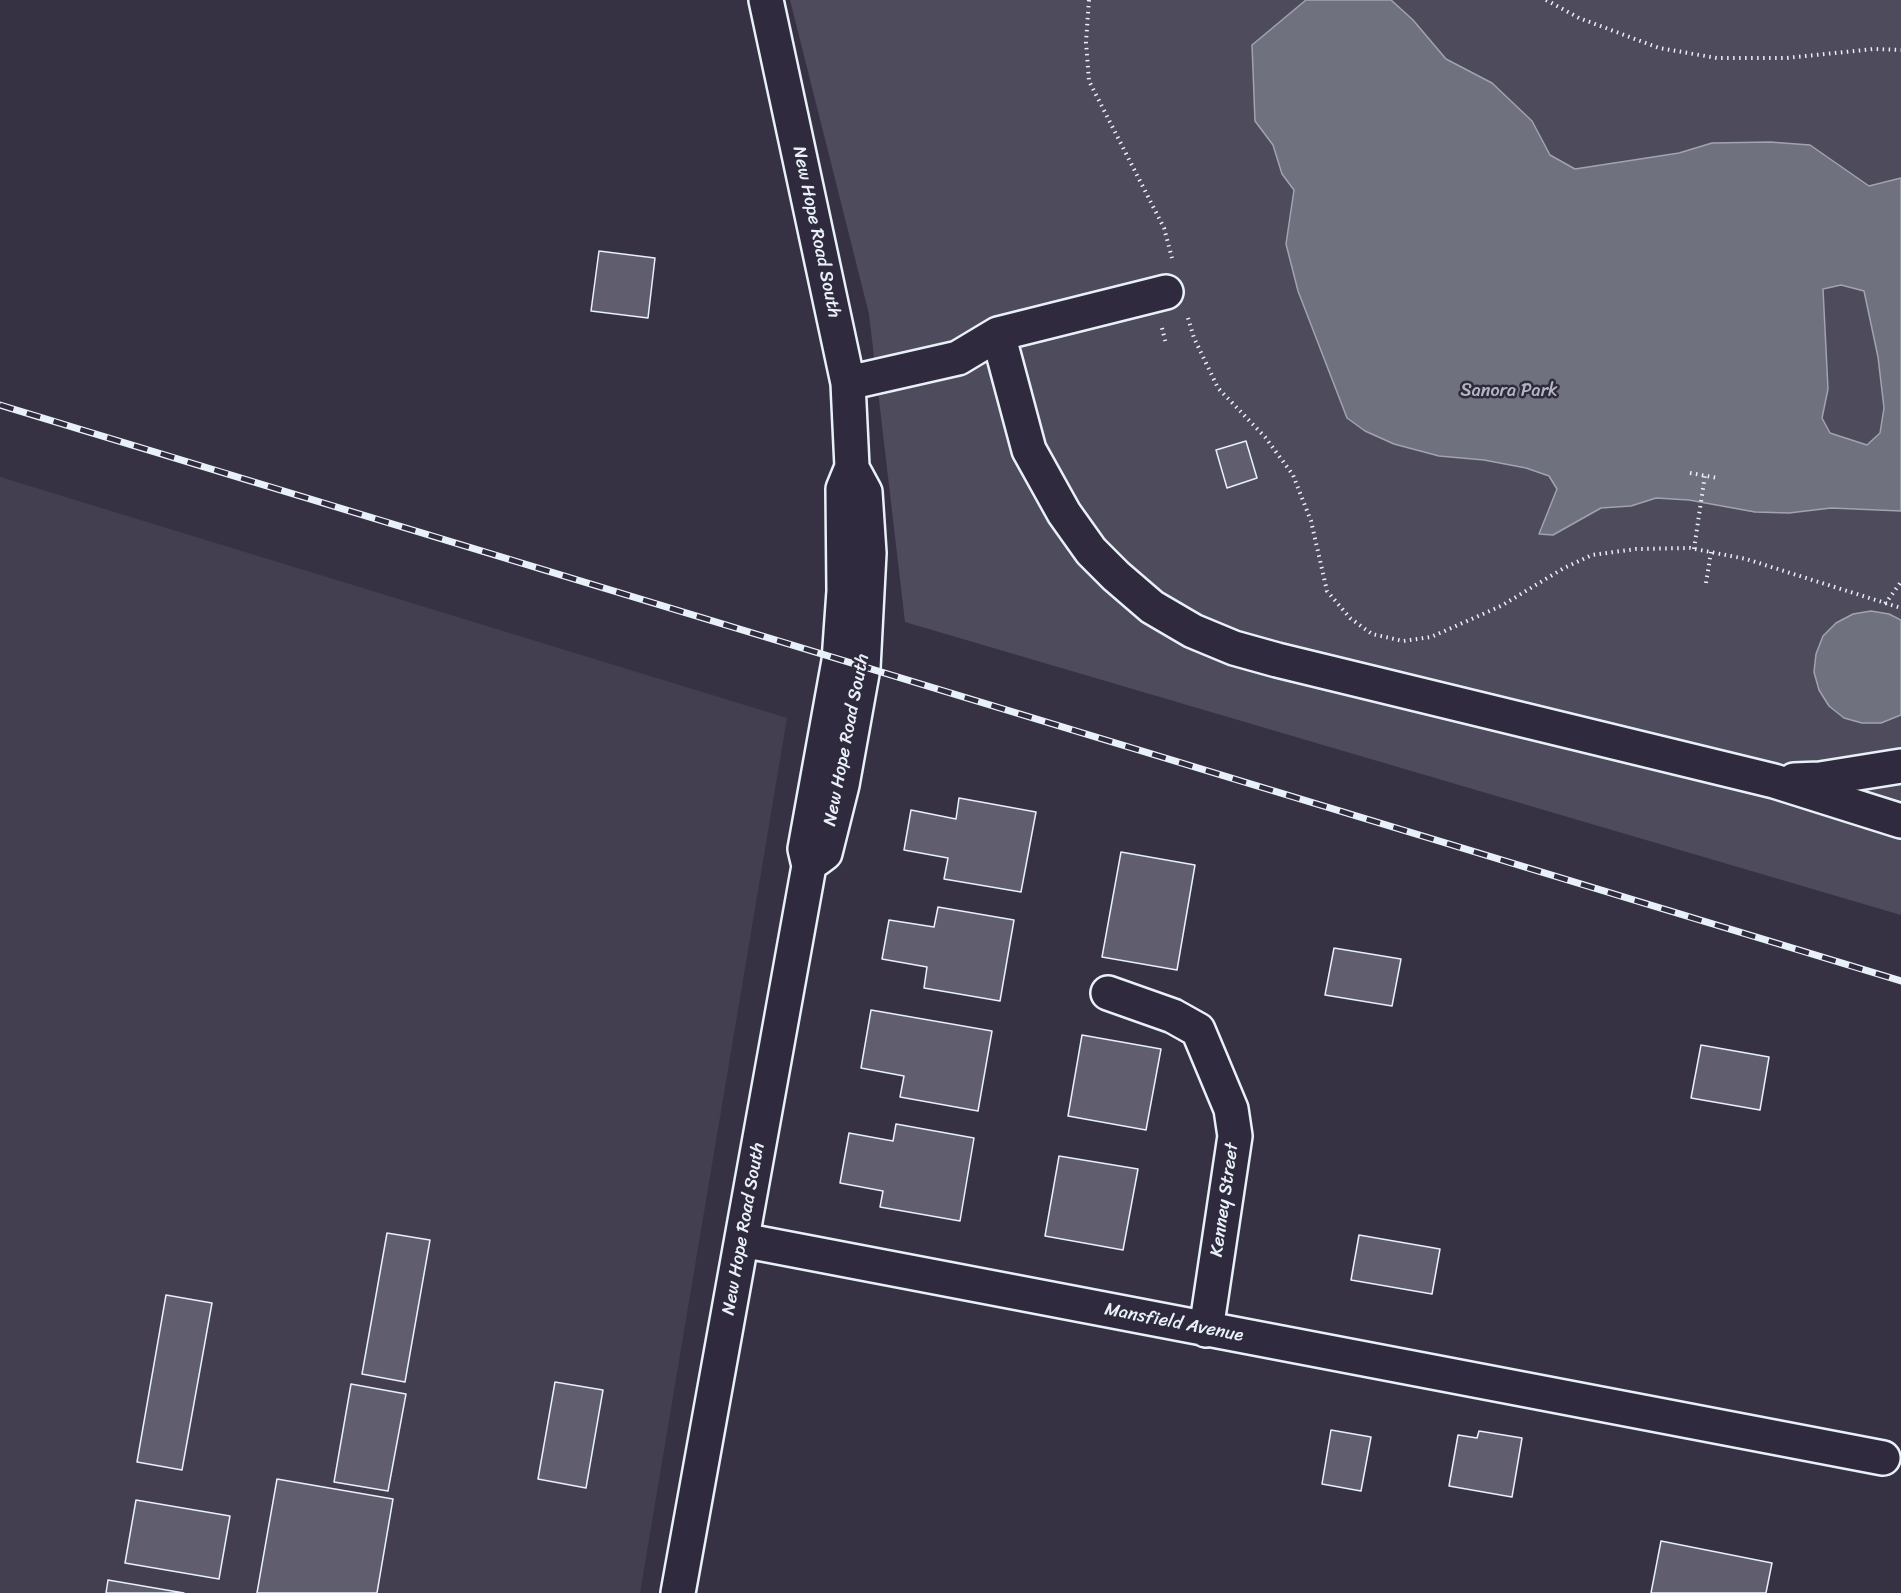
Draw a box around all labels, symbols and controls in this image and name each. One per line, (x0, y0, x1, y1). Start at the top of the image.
street label: New Hope Road South (787, 144, 845, 320)
park label: Sanora Park (1460, 380, 1558, 402)
street label: New Hope Road South (820, 652, 874, 828)
street label: New Hope Road South (718, 1141, 770, 1317)
street label: Kenney Street (1206, 1142, 1244, 1258)
street label: Mansfield Avenue (1103, 1299, 1245, 1347)

